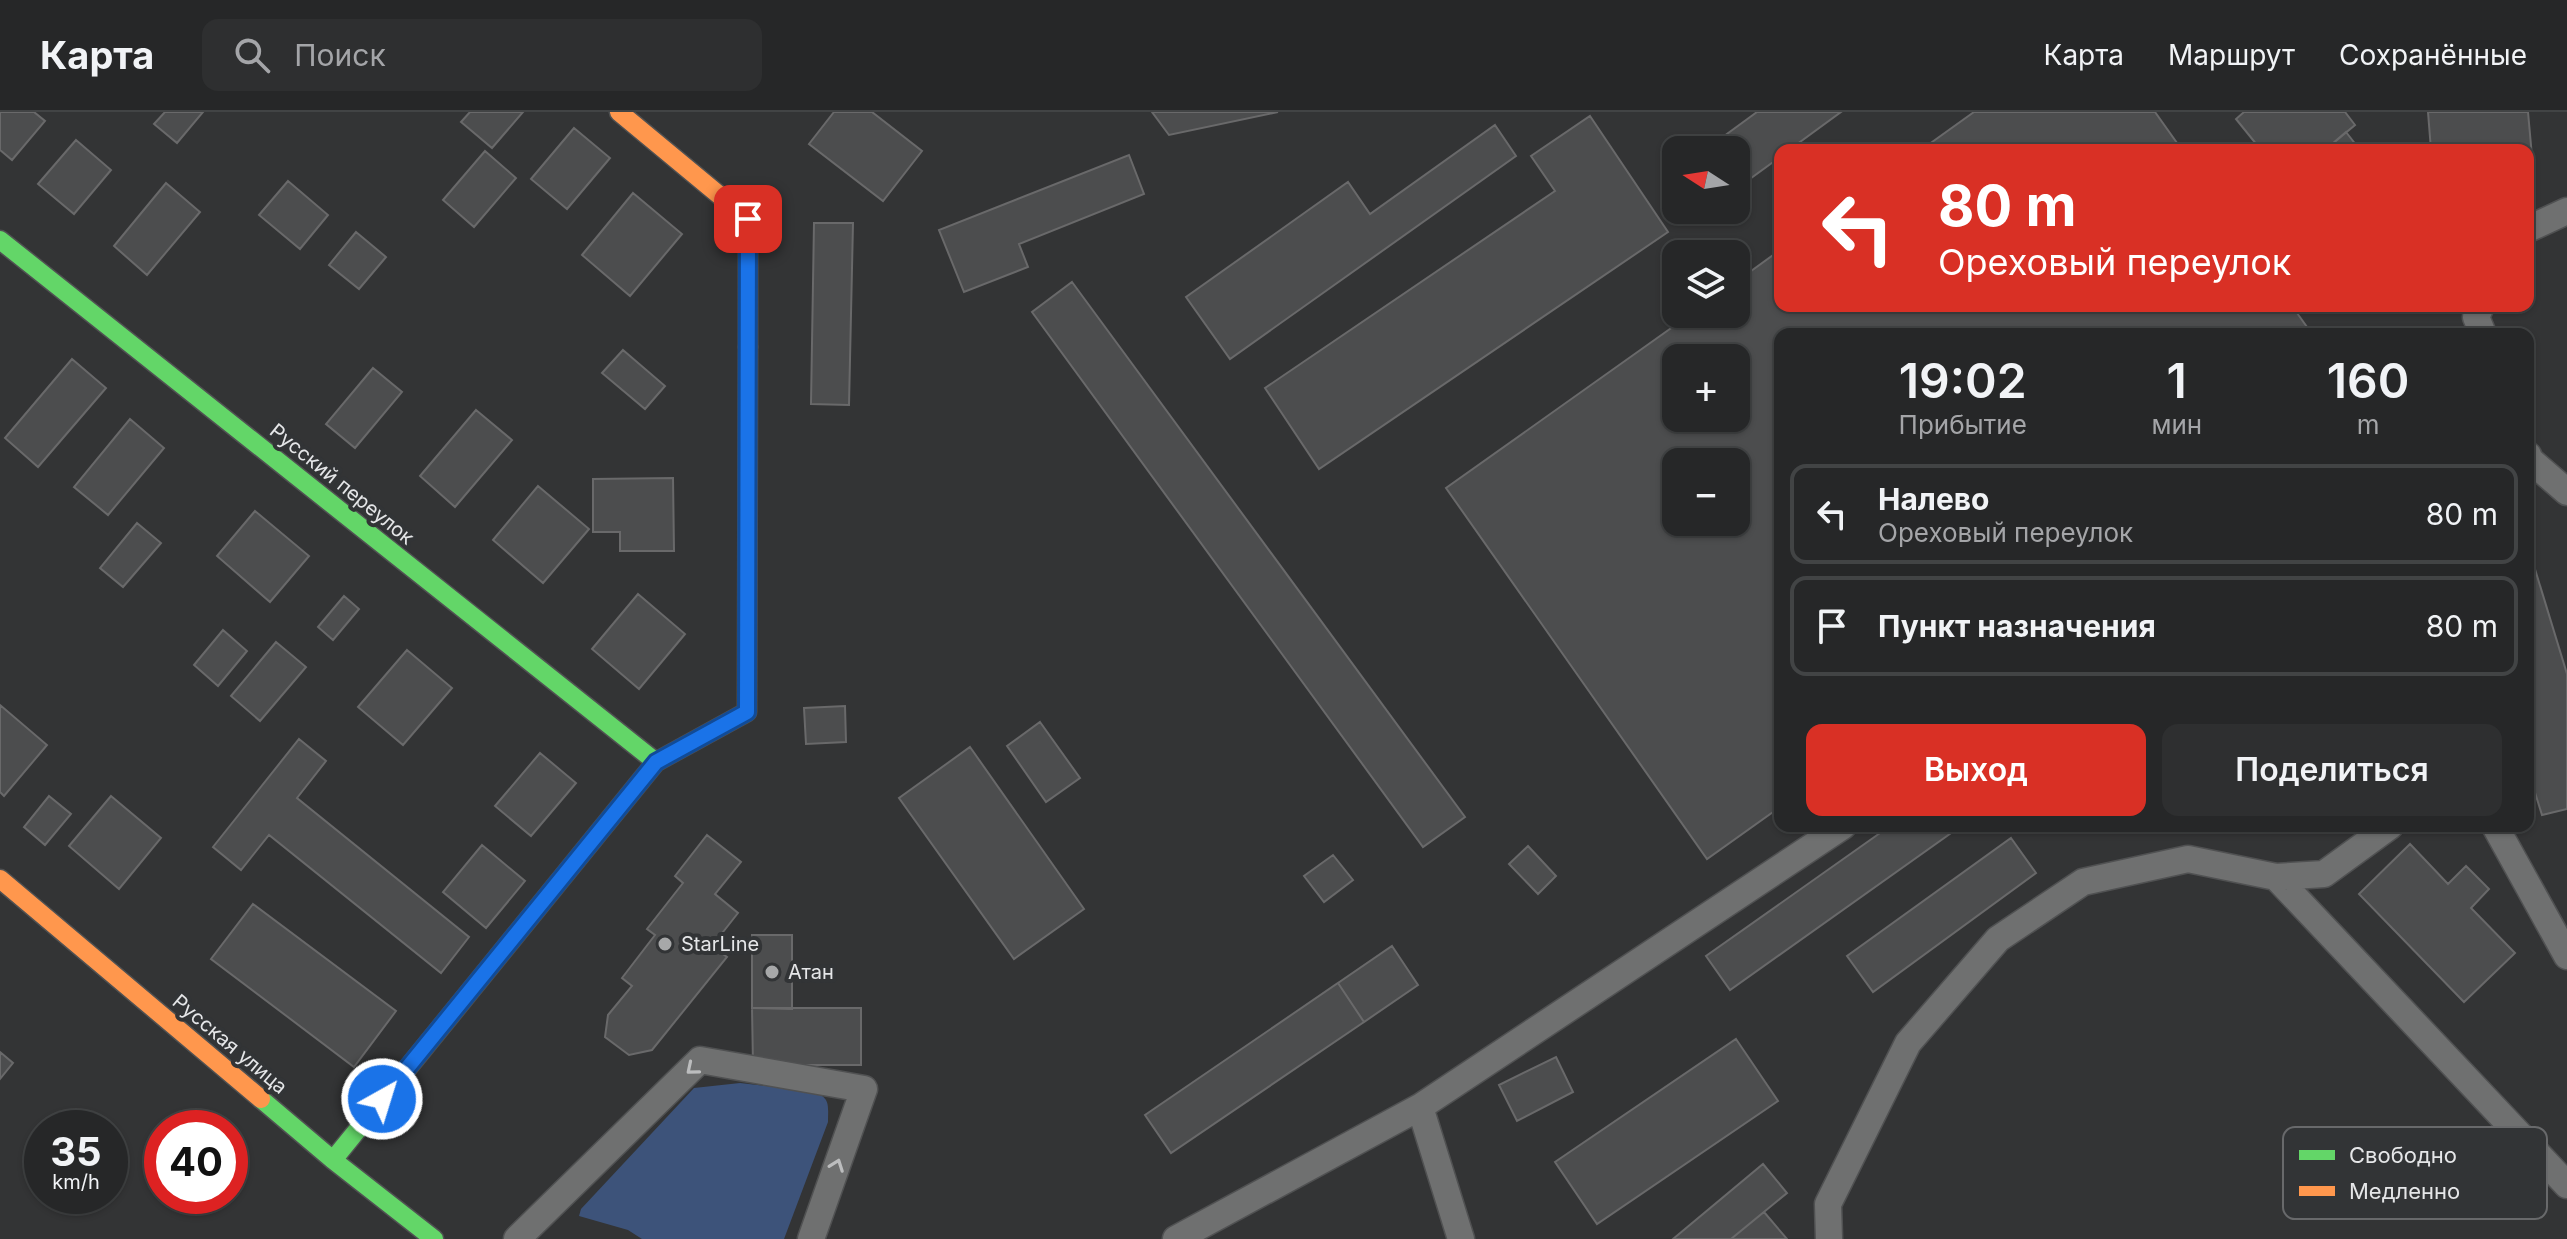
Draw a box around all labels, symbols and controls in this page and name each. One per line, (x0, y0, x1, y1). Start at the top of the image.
search box (202, 19, 762, 91)
text: Карта (40, 32, 154, 78)
icon: search (230, 33, 274, 77)
text: Поиск (294, 37, 386, 73)
text: Карта (2044, 38, 2124, 72)
text: Маршрут (2168, 38, 2295, 72)
text: Сохранённые (2339, 38, 2527, 72)
north arrow (1662, 136, 1750, 224)
map controls (1662, 136, 1750, 536)
text: 80 m (1938, 172, 2077, 240)
icon: left (1806, 176, 1910, 280)
pin (714, 185, 782, 253)
icon: arrive (726, 197, 770, 241)
button: layers (1662, 240, 1750, 328)
text: Ореховый переулок (1938, 240, 2291, 284)
button: + (1662, 344, 1750, 432)
text: 19:02 (1899, 351, 2027, 410)
text: 1 (2167, 351, 2187, 410)
text: 160 (2327, 351, 2409, 410)
text: Прибытие (1899, 409, 2027, 440)
text: мин (2151, 409, 2202, 440)
text: m (2357, 409, 2379, 440)
street label: Русский переулок (265, 419, 419, 549)
button: − (1662, 448, 1750, 536)
text: Налево (1878, 481, 1990, 517)
icon: left (1810, 492, 1854, 536)
text: 80 m (2426, 496, 2498, 532)
text: Ореховый переулок (1878, 517, 2133, 548)
icon: arrive (1810, 604, 1854, 648)
text: Пункт назначения (1878, 608, 2156, 644)
text: 80 m (2426, 608, 2498, 644)
button: Выход (1806, 724, 2146, 816)
button: Поделиться (2162, 724, 2502, 816)
place label: StarLine (681, 932, 759, 956)
marker: StarLine (656, 935, 674, 953)
place label: Атан (788, 960, 834, 984)
marker: Атан (763, 963, 781, 981)
street label: Русская улица (168, 989, 292, 1099)
position arrow (340, 1057, 424, 1141)
one-way arrow (686, 1059, 701, 1074)
speed limit sign: 40 (144, 1110, 248, 1214)
text: 35 (50, 1127, 102, 1176)
legend (2283, 1127, 2547, 1219)
text: Свободно (2349, 1142, 2457, 1168)
one-way arrow (828, 1159, 844, 1173)
text: km/h (52, 1170, 100, 1194)
text: Медленно (2349, 1178, 2460, 1204)

